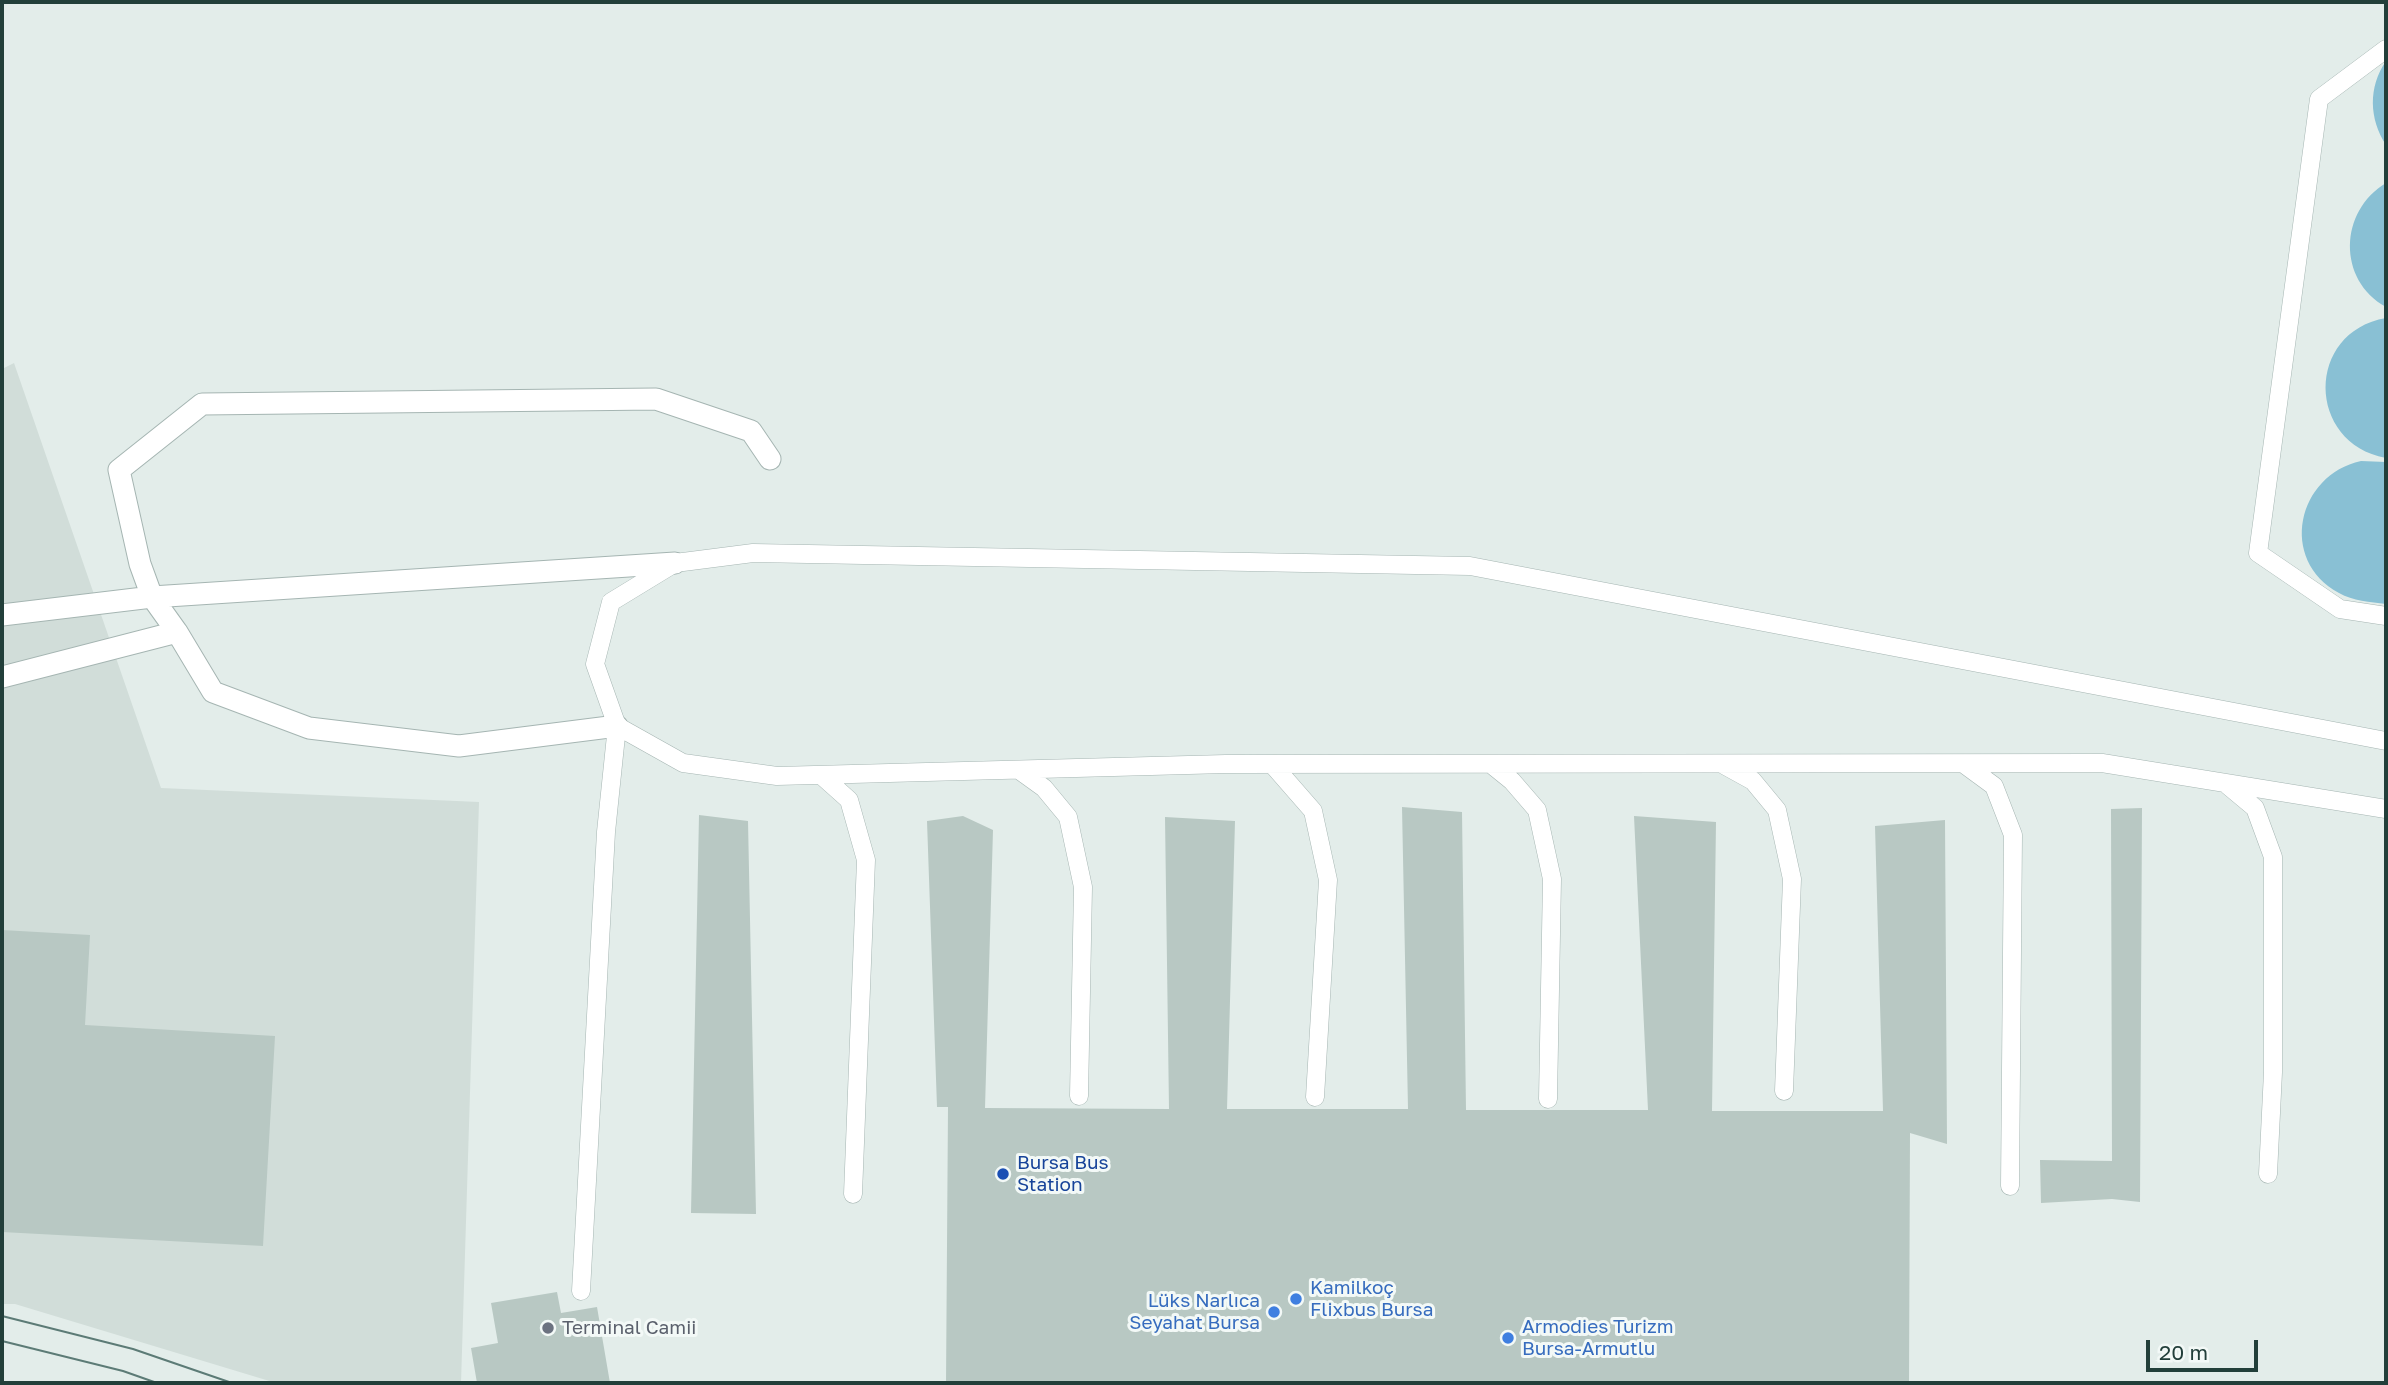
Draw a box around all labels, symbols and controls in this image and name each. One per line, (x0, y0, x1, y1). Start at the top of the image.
place label: Bursa Bus Station (1017, 1152, 1108, 1196)
marker: Bursa Bus Station (995, 1166, 1011, 1182)
place label: Kamilkoç Flixbus Bursa (1310, 1277, 1433, 1321)
place label: Lüks Narlıca Seyahat Bursa (1129, 1290, 1260, 1334)
marker: Kamilkoç Flixbus Bursa (1288, 1291, 1304, 1307)
marker: Lüks Narlıca Seyahat Bursa (1266, 1304, 1282, 1320)
place label: Armodies Turizm Bursa-Armutlu (1522, 1316, 1674, 1360)
place label: Terminal Camii (562, 1317, 696, 1339)
marker: Terminal Camii (540, 1320, 556, 1336)
scale bar (2150, 1326, 2262, 1370)
marker: Armodies Turizm Bursa-Armutlu (1500, 1330, 1516, 1346)
text: 20 m (2159, 1339, 2208, 1365)

